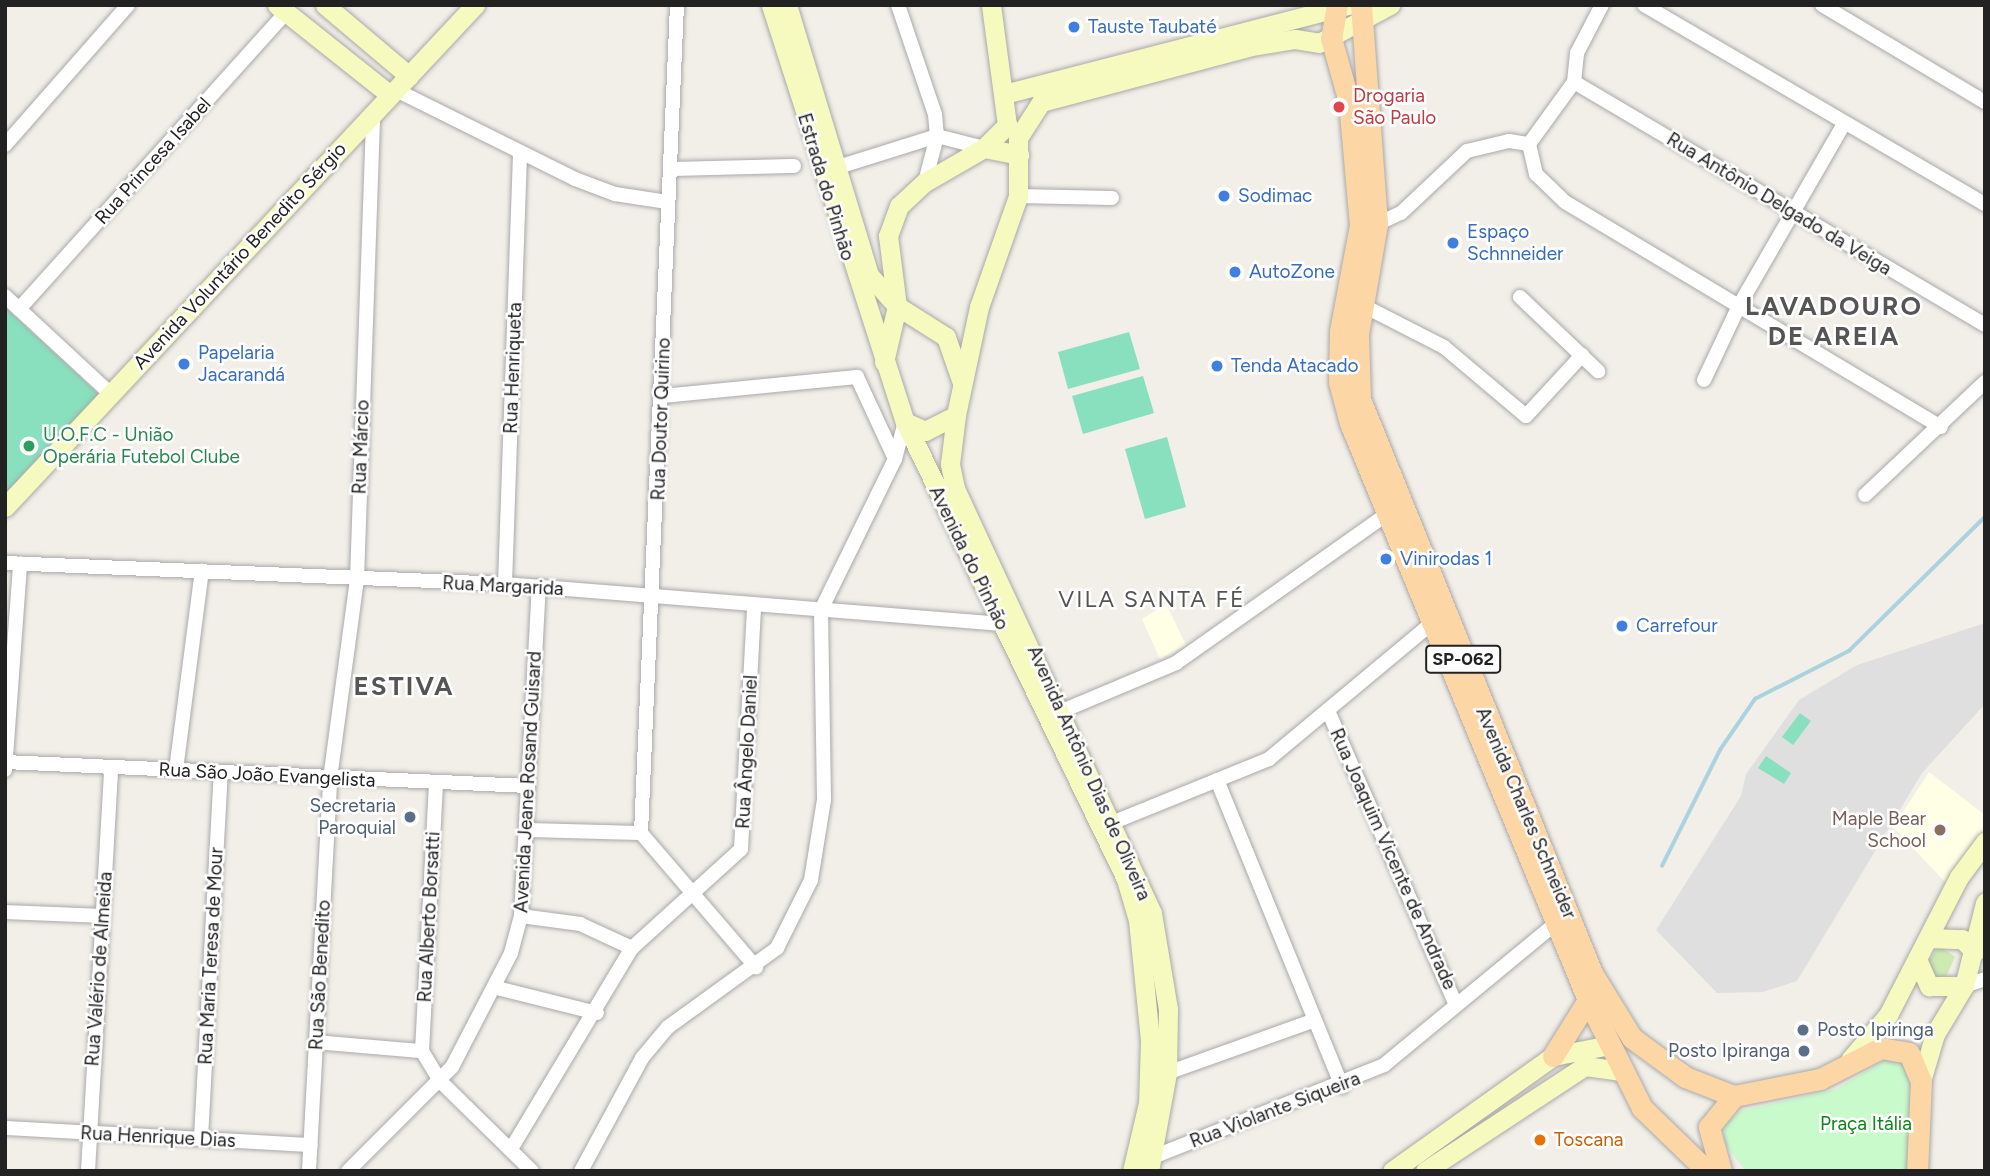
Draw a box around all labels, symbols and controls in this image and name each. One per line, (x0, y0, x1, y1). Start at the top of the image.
place label: Tauste Taubaté (1088, 16, 1217, 38)
marker: Tauste Taubaté (1066, 19, 1082, 35)
place label: Drogaria São Paulo (1353, 85, 1436, 129)
street label: Rua Princesa Isabel (90, 93, 216, 229)
marker: Drogaria São Paulo (1331, 99, 1347, 115)
street label: Estrada do Pinhão (793, 110, 859, 264)
street label: Rua Antônio Delgado da Veiga (1663, 128, 1895, 280)
street label: Avenida Voluntário Benedito Sérgio (129, 138, 351, 374)
place label: Sodimac (1238, 185, 1312, 207)
marker: Sodimac (1216, 188, 1232, 204)
place label: Espaço Schnneider (1467, 221, 1563, 265)
marker: Espaço Schnneider (1445, 235, 1461, 251)
place label: AutoZone (1249, 261, 1335, 283)
marker: AutoZone (1227, 264, 1243, 280)
district label: LAVADOURO DE AREIA (1746, 291, 1922, 352)
street label: Rua Henriqueta (499, 302, 527, 434)
street label: Rua Doutor Quirino (647, 337, 675, 501)
place label: Papelaria Jacarandá (198, 342, 285, 386)
place label: Tenda Atacado (1231, 355, 1359, 377)
marker: Papelaria Jacarandá (176, 356, 192, 372)
marker: Tenda Atacado (1209, 358, 1225, 374)
street label: Rua Márcio (348, 399, 374, 495)
place label: U.O.F.C - União Operária Futebol Clube (43, 424, 240, 468)
marker: U.O.F.C - União Operária Futebol Clube (21, 438, 37, 454)
street label: Avenida do Pinhão (924, 482, 1014, 634)
place label: Vinirodas 1 (1400, 548, 1492, 570)
marker: Vinirodas 1 (1378, 551, 1394, 567)
street label: Rua Margarida (442, 571, 564, 601)
district label: VILA SANTA FÉ (1060, 585, 1244, 613)
place label: Carrefour (1636, 615, 1718, 637)
marker: Carrefour (1614, 618, 1630, 634)
street label: Avenida Antônio Dias de Oliveira (1022, 642, 1156, 904)
road number: SP-062 (1424, 644, 1502, 674)
street label: Avenida Jeane Rosand Guisard (510, 651, 546, 913)
district label: ESTIVA (354, 671, 454, 703)
street label: Rua Ângelo Daniel (732, 674, 762, 830)
street label: Avenida Charles Schneider (1471, 704, 1581, 922)
street label: Rua Joaquim Vicente de Andrade (1325, 725, 1461, 993)
street label: Rua São João Evangelista (158, 758, 376, 792)
place label: Secretaria Paroquial (310, 795, 396, 839)
place label: Maple Bear School (1832, 808, 1926, 852)
marker: Secretaria Paroquial (402, 809, 418, 825)
marker: Maple Bear School (1932, 822, 1948, 838)
street label: Rua Alberto Borsatti (413, 831, 445, 1003)
street label: Rua Maria Teresa de Mour (194, 847, 228, 1065)
street label: Rua Valério de Almeida (81, 871, 117, 1067)
street label: Rua São Benedito (305, 899, 335, 1051)
place label: Posto Ipiringa (1817, 1019, 1934, 1041)
marker: Posto Ipiringa (1795, 1022, 1811, 1038)
place label: Posto Ipiranga (1668, 1040, 1790, 1062)
marker: Posto Ipiranga (1796, 1043, 1812, 1059)
street label: Rua Violante Siqueira (1187, 1067, 1363, 1153)
park label: Praça Itália (1820, 1113, 1912, 1135)
street label: Rua Henrique Dias (80, 1122, 236, 1152)
place label: Toscana (1554, 1129, 1623, 1151)
marker: Toscana (1532, 1132, 1548, 1148)

